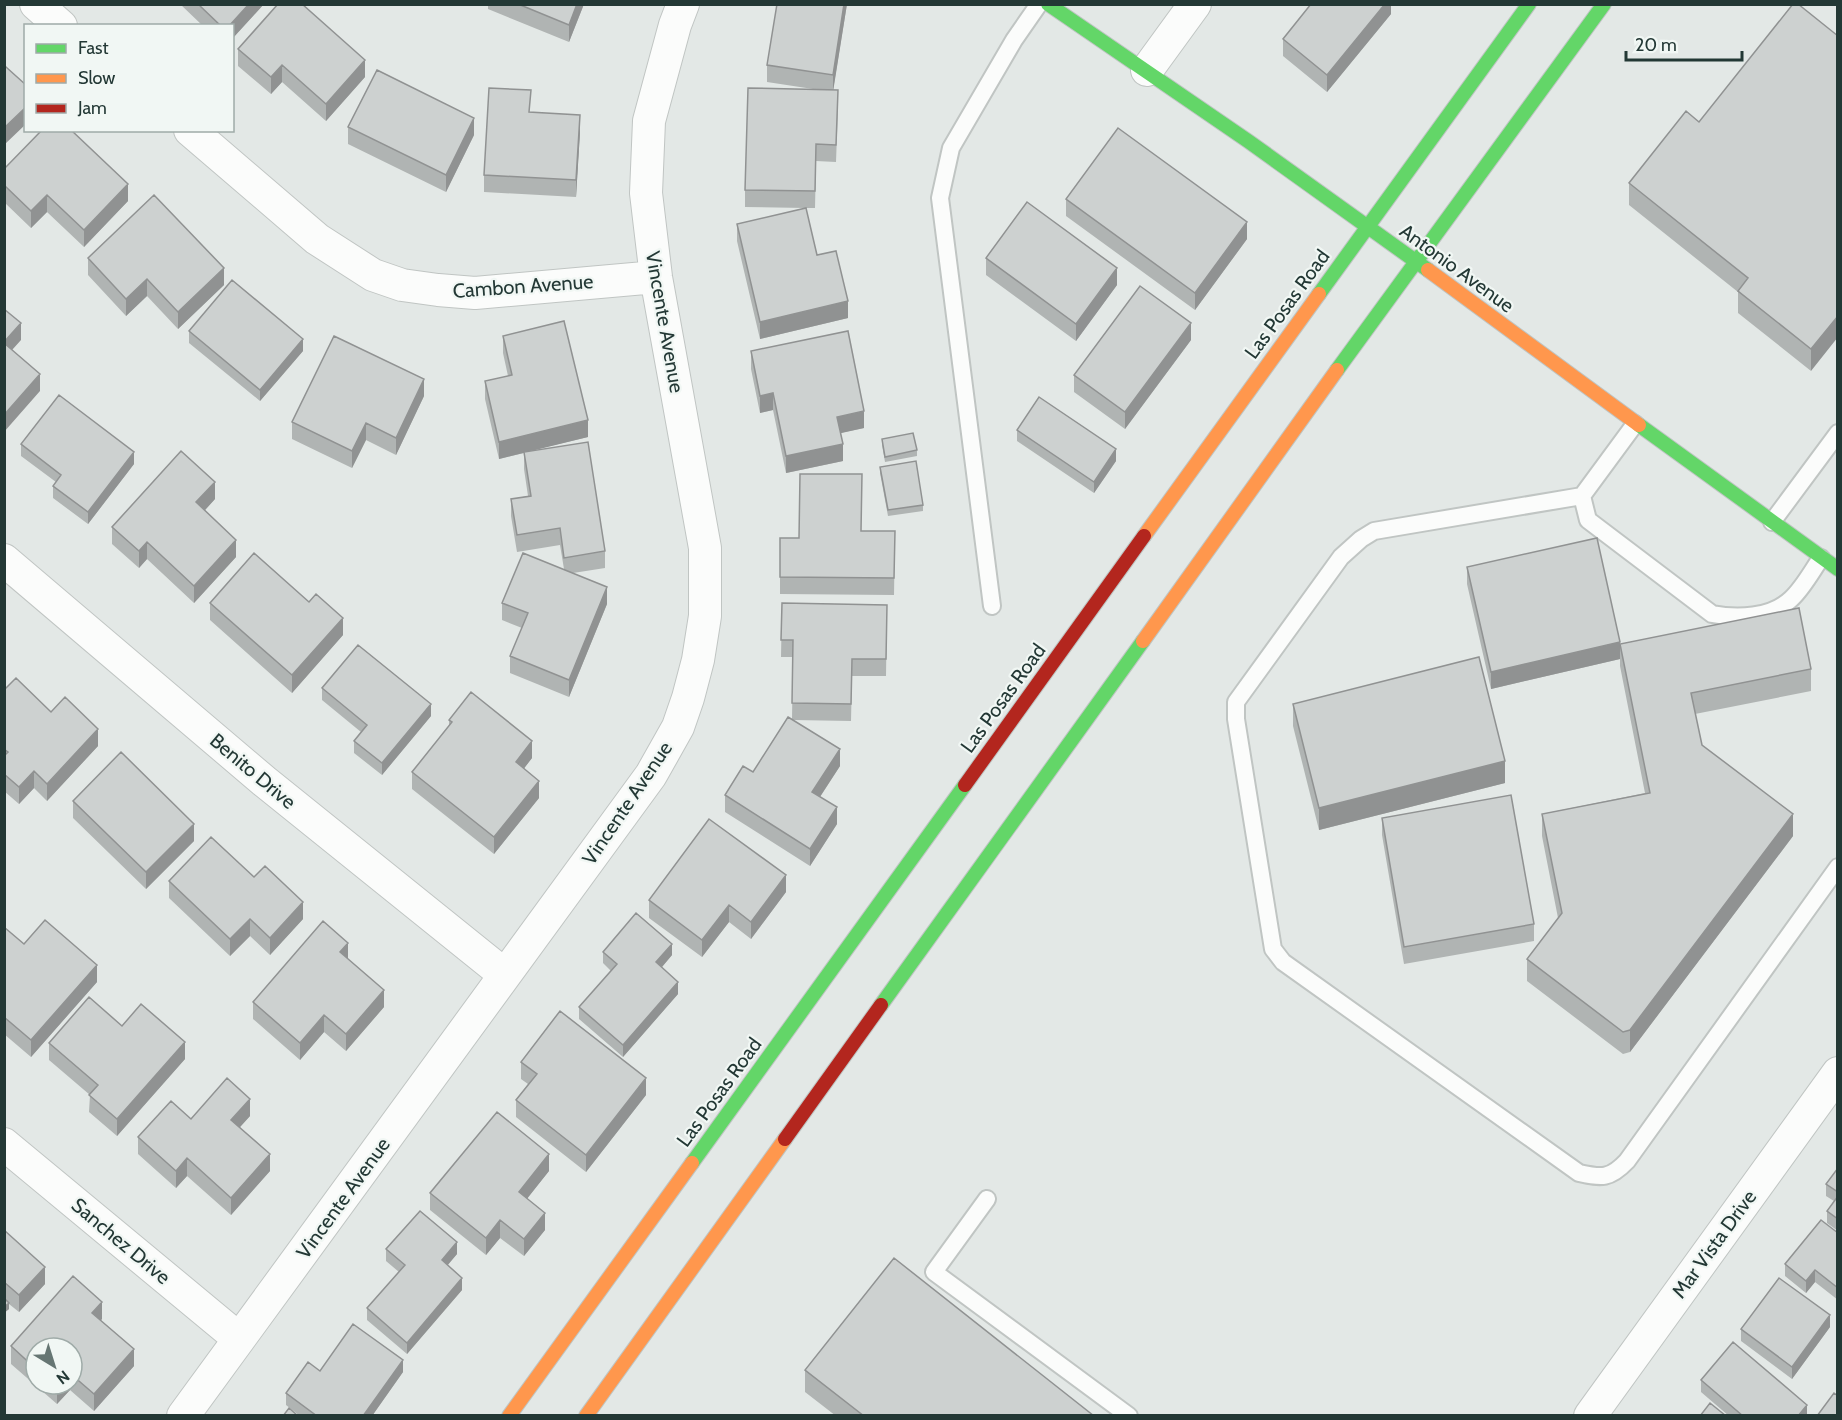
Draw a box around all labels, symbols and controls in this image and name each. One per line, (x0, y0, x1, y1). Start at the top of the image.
legend (24, 24, 234, 132)
scale bar (1626, 24, 1742, 62)
text: 20 m (1635, 34, 1677, 56)
text: Fast (78, 37, 109, 59)
text: Slow (78, 67, 115, 89)
text: Jam (77, 97, 107, 119)
street label: Antonio Avenue (1395, 219, 1519, 317)
street label: Las Posas Road (1239, 245, 1335, 363)
street label: Vincente Avenue (641, 249, 689, 395)
street label: Cambon Avenue (452, 269, 594, 303)
street label: Las Posas Road (955, 639, 1051, 757)
street label: Benito Drive (205, 728, 301, 814)
street label: Vincente Avenue (577, 737, 677, 869)
street label: Las Posas Road (671, 1033, 767, 1151)
street label: Vincente Avenue (291, 1133, 395, 1263)
street label: Mar Vista Drive (1667, 1185, 1761, 1303)
street label: Sanchez Drive (67, 1193, 175, 1289)
north arrow (24, 1336, 84, 1396)
text: N (53, 1366, 73, 1388)

